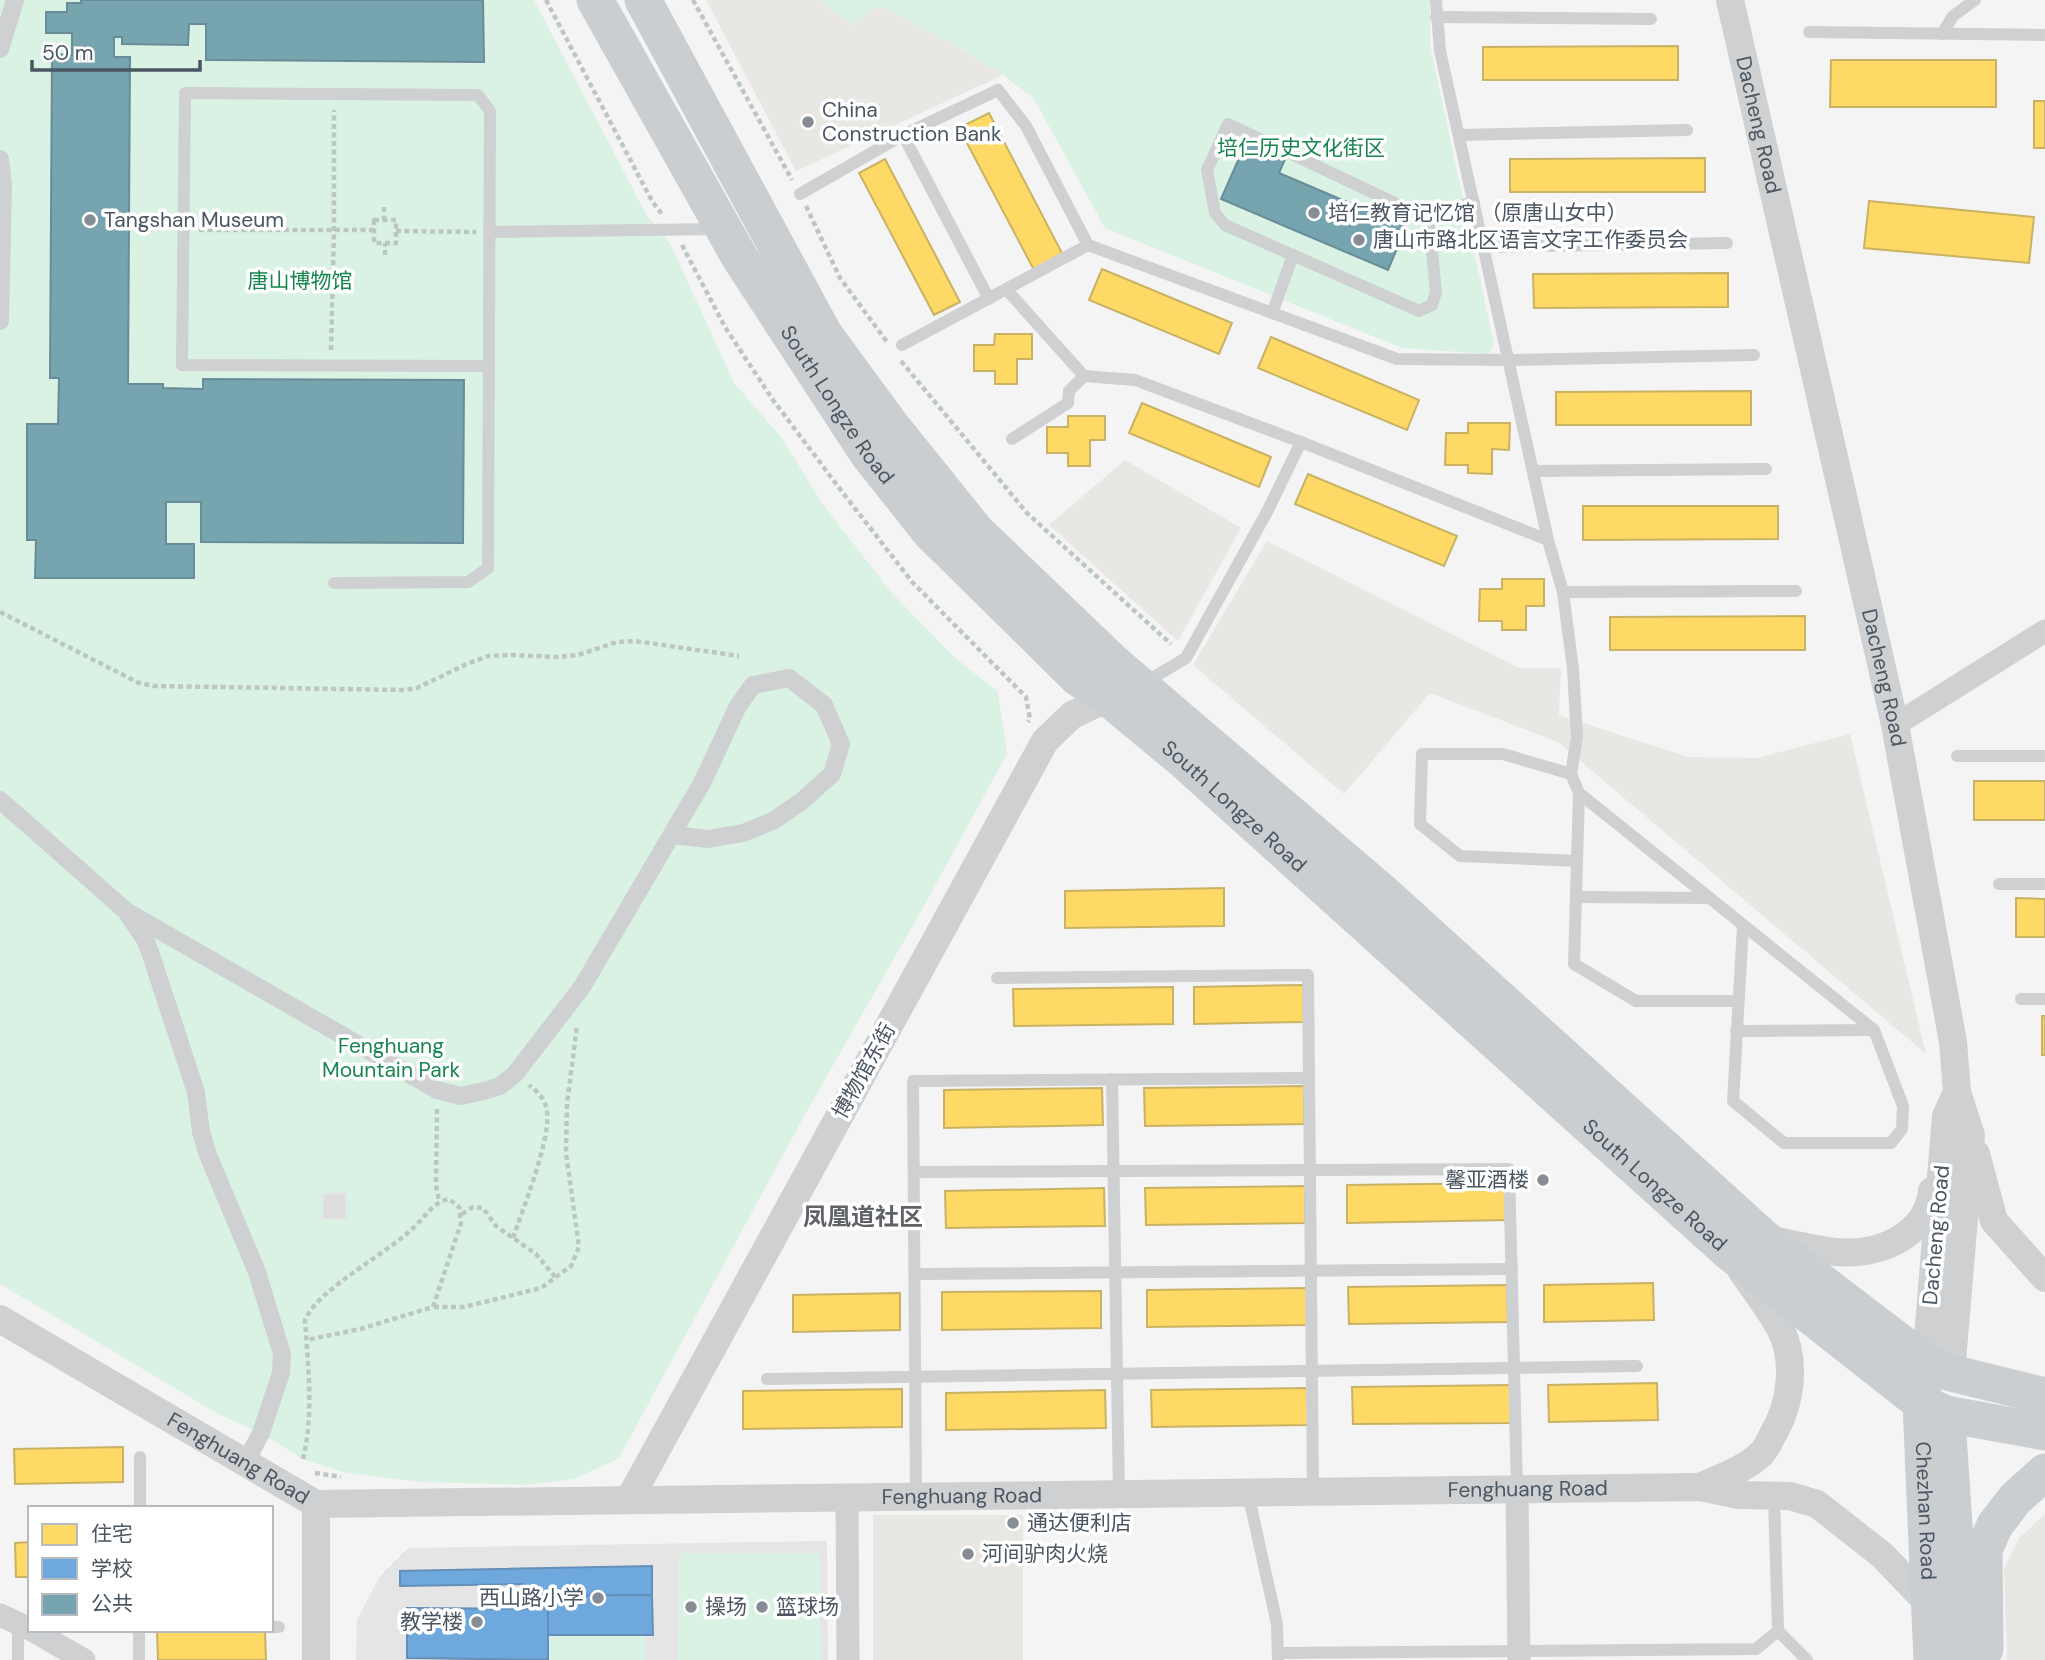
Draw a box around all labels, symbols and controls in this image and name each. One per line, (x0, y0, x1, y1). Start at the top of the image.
scale bar (32, 28, 200, 72)
text: 50 m (42, 39, 93, 67)
street label: Dacheng Road (1729, 53, 1788, 196)
place label: China Construction Bank (822, 96, 1002, 148)
marker: China Construction Bank (800, 114, 816, 130)
park label: 培仁历史文化街区 (1217, 134, 1385, 162)
place label: 培仁教育记忆馆 （原唐山女中） (1328, 199, 1628, 227)
marker: 培仁教育记忆馆 （原唐山女中） (1306, 205, 1322, 221)
place label: Tangshan Museum (104, 206, 284, 234)
marker: Tangshan Museum (82, 212, 98, 228)
place label: 唐山市路北区语言文字工作委员会 (1373, 226, 1688, 254)
marker: 唐山市路北区语言文字工作委员会 (1351, 232, 1367, 248)
park label: 唐山博物馆 (248, 267, 353, 295)
street label: South Longze Road (774, 320, 901, 490)
street label: Dacheng Road (1855, 606, 1913, 749)
street label: South Longze Road (1156, 734, 1313, 879)
street label: 博物馆东街 (826, 1018, 902, 1124)
park label: Fenghuang Mountain Park (322, 1032, 460, 1084)
street label: South Longze Road (1576, 1113, 1733, 1258)
street label: Dacheng Road (1916, 1164, 1956, 1306)
place label: 馨亚酒楼 (1445, 1166, 1529, 1194)
marker: 馨亚酒楼 (1535, 1172, 1551, 1188)
district label: 凤凰道社区 (803, 1201, 923, 1232)
street label: Fenghuang Road (162, 1406, 314, 1511)
street label: Chezhan Road (1909, 1441, 1943, 1581)
street label: Fenghuang Road (1447, 1474, 1608, 1504)
street label: Fenghuang Road (881, 1481, 1042, 1511)
legend (28, 1506, 273, 1632)
place label: 通达便利店 (1027, 1509, 1132, 1537)
marker: 通达便利店 (1005, 1515, 1021, 1531)
text: 住宅 (91, 1520, 133, 1548)
place label: 河间驴肉火烧 (982, 1540, 1108, 1568)
marker: 河间驴肉火烧 (960, 1546, 976, 1562)
text: 学校 (91, 1555, 133, 1583)
place label: 西山路小学 (479, 1584, 584, 1612)
text: 公共 (91, 1590, 133, 1618)
marker: 西山路小学 (590, 1590, 606, 1606)
place label: 操场 (705, 1593, 747, 1621)
place label: 篮球场 (776, 1593, 839, 1621)
marker: 操场 (683, 1599, 699, 1615)
marker: 篮球场 (754, 1599, 770, 1615)
place label: 教学楼 (400, 1608, 463, 1636)
marker: 教学楼 (469, 1614, 485, 1630)

